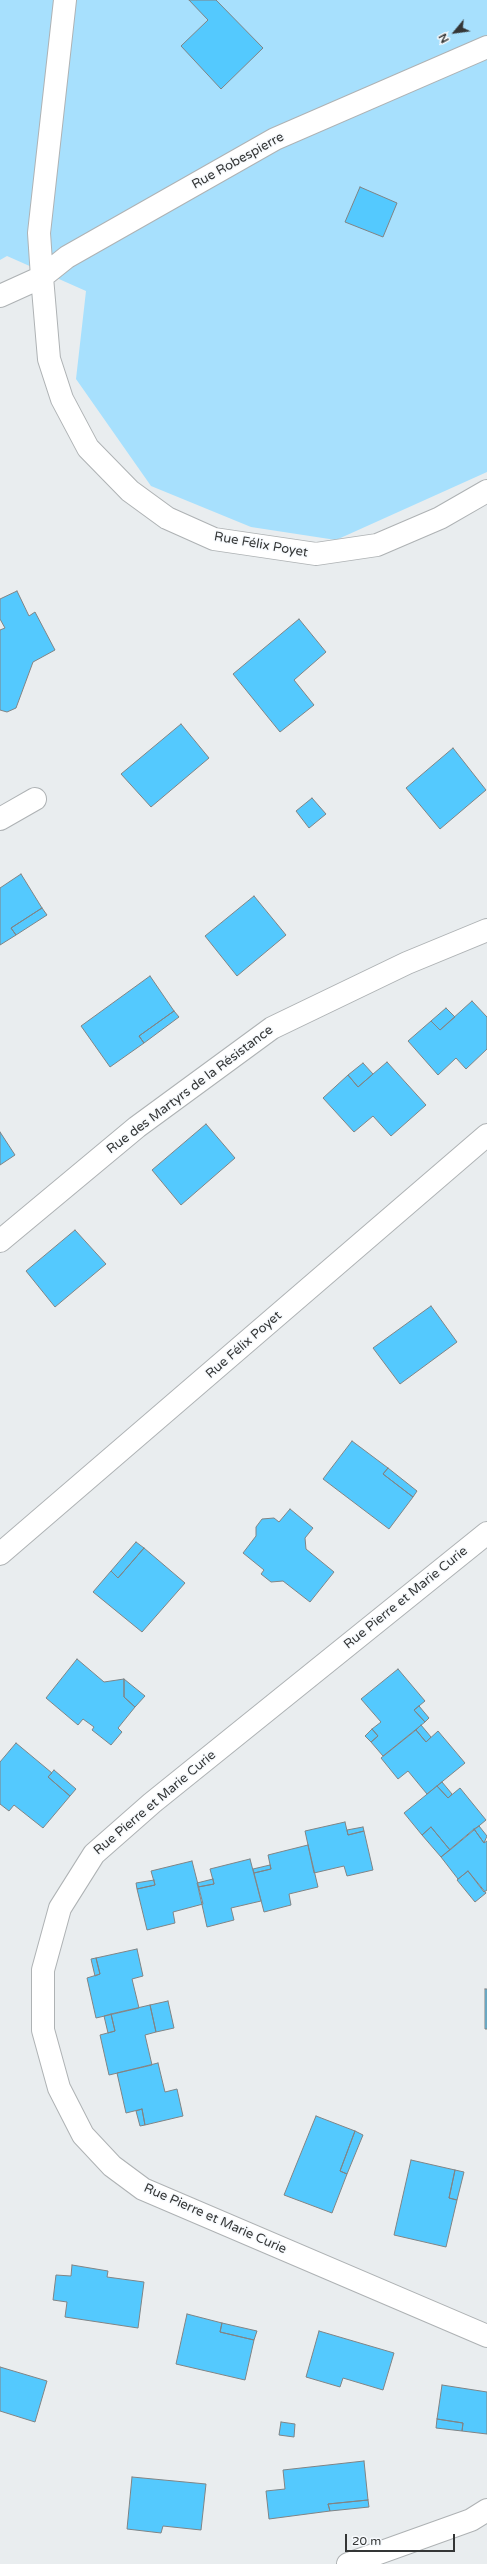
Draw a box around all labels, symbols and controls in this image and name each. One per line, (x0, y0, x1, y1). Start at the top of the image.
north arrow (435, 12, 475, 52)
text: N (436, 31, 452, 45)
street label: Rue Robespierre (189, 129, 287, 193)
street label: Rue Félix Poyet (213, 529, 309, 561)
street label: Rue des Martyrs de la Résistance (104, 1022, 276, 1158)
street label: Rue Félix Poyet (203, 1308, 285, 1382)
street label: Rue Pierre et Marie Curie (341, 1543, 471, 1653)
street label: Rue Pierre et Marie Curie (91, 1747, 219, 1859)
street label: Rue Pierre et Marie Curie (141, 2180, 289, 2258)
scale bar (347, 2526, 457, 2552)
text: 20 m (352, 2534, 381, 2548)

